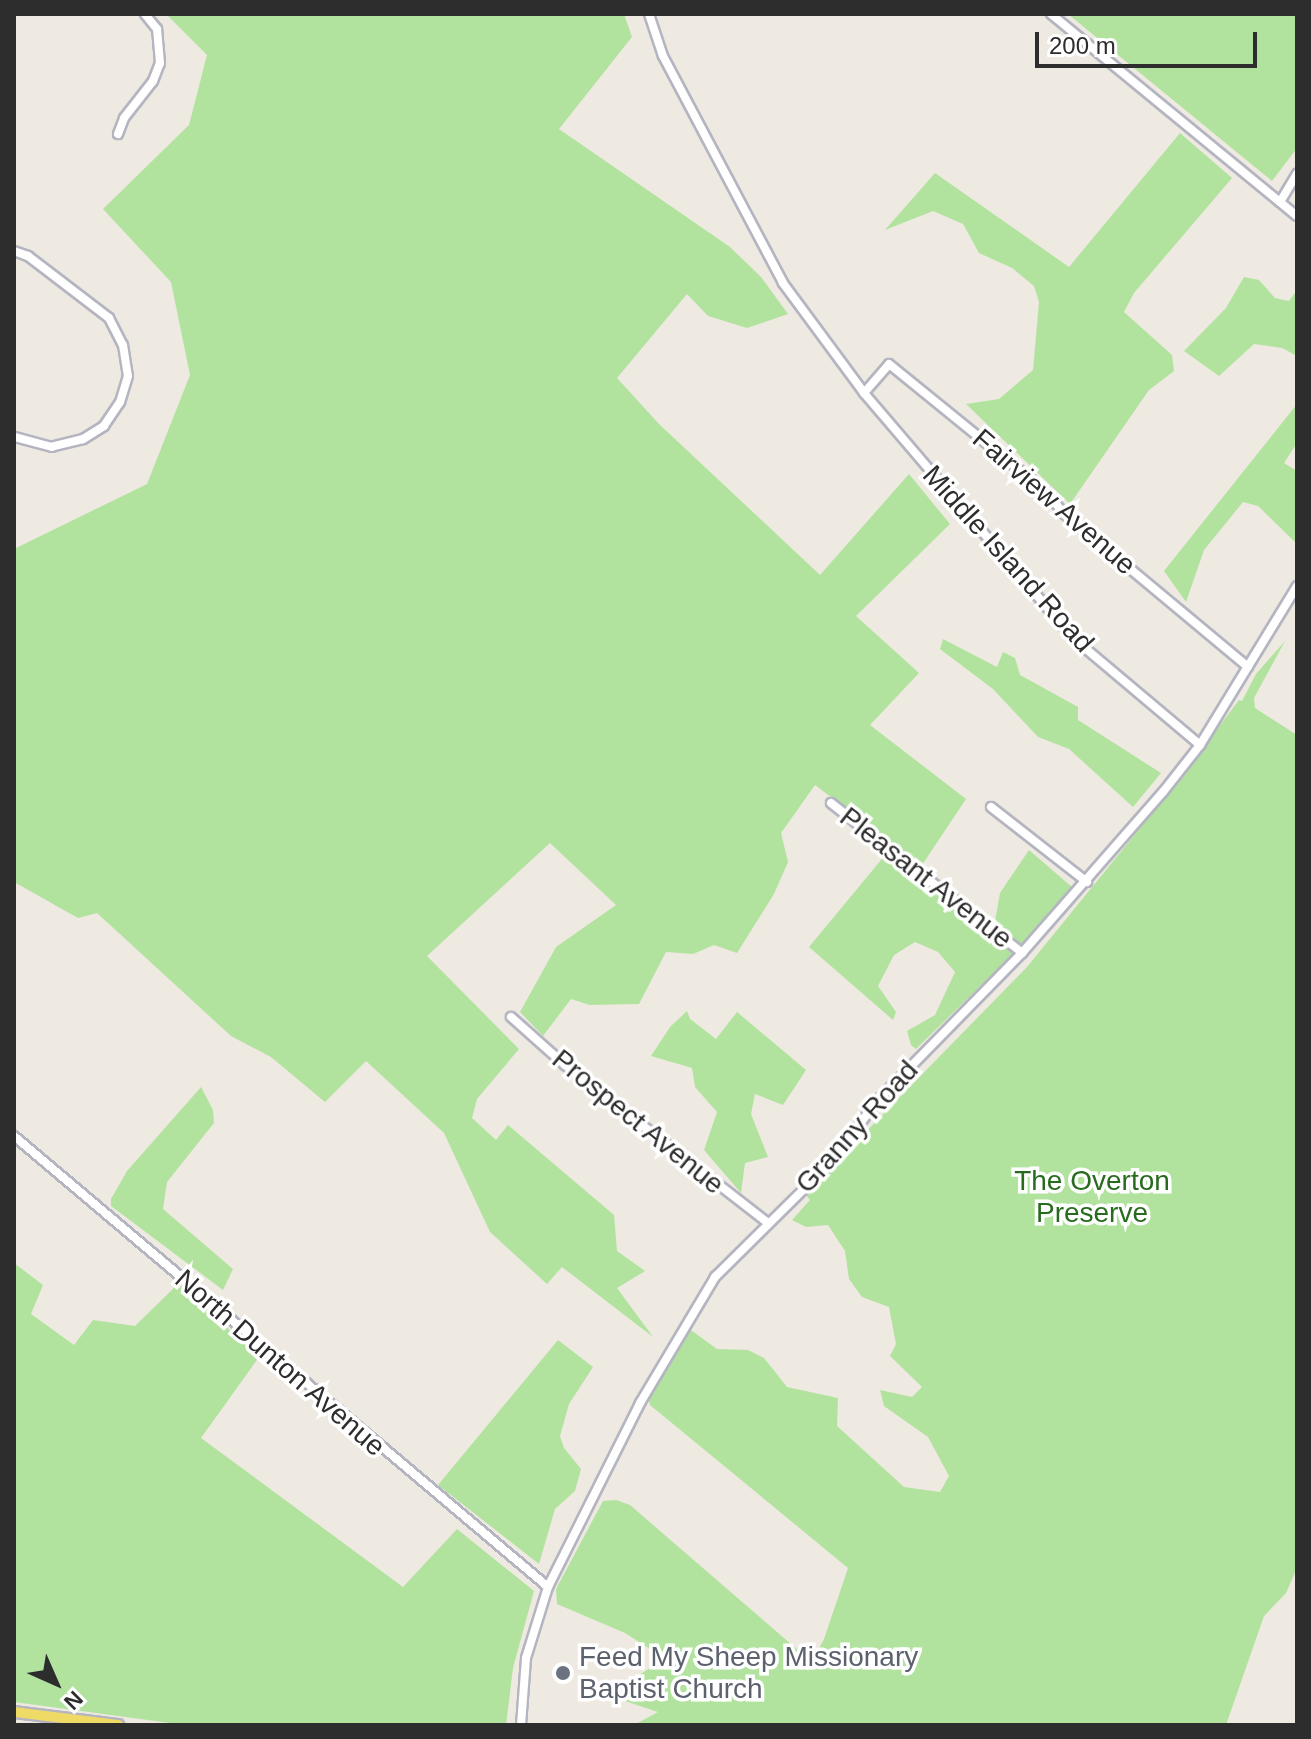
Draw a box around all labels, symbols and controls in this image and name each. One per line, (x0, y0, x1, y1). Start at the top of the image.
scale bar (1039, 16, 1261, 66)
text: 200 m (1049, 32, 1116, 59)
street label: Fairview Avenue (965, 422, 1143, 582)
street label: Middle Island Road (915, 459, 1101, 659)
street label: Pleasant Avenue (832, 800, 1020, 956)
street label: Prospect Avenue (545, 1042, 731, 1202)
street label: Granny Road (789, 1054, 925, 1200)
park label: The Overton Preserve (1014, 1164, 1170, 1230)
street label: North Dunton Avenue (168, 1262, 392, 1464)
place label: Feed My Sheep Missionary Baptist Church (579, 1640, 918, 1706)
north arrow (16, 1643, 96, 1723)
marker: Feed My Sheep Missionary Baptist Church (554, 1664, 572, 1682)
text: N (59, 1686, 88, 1715)

